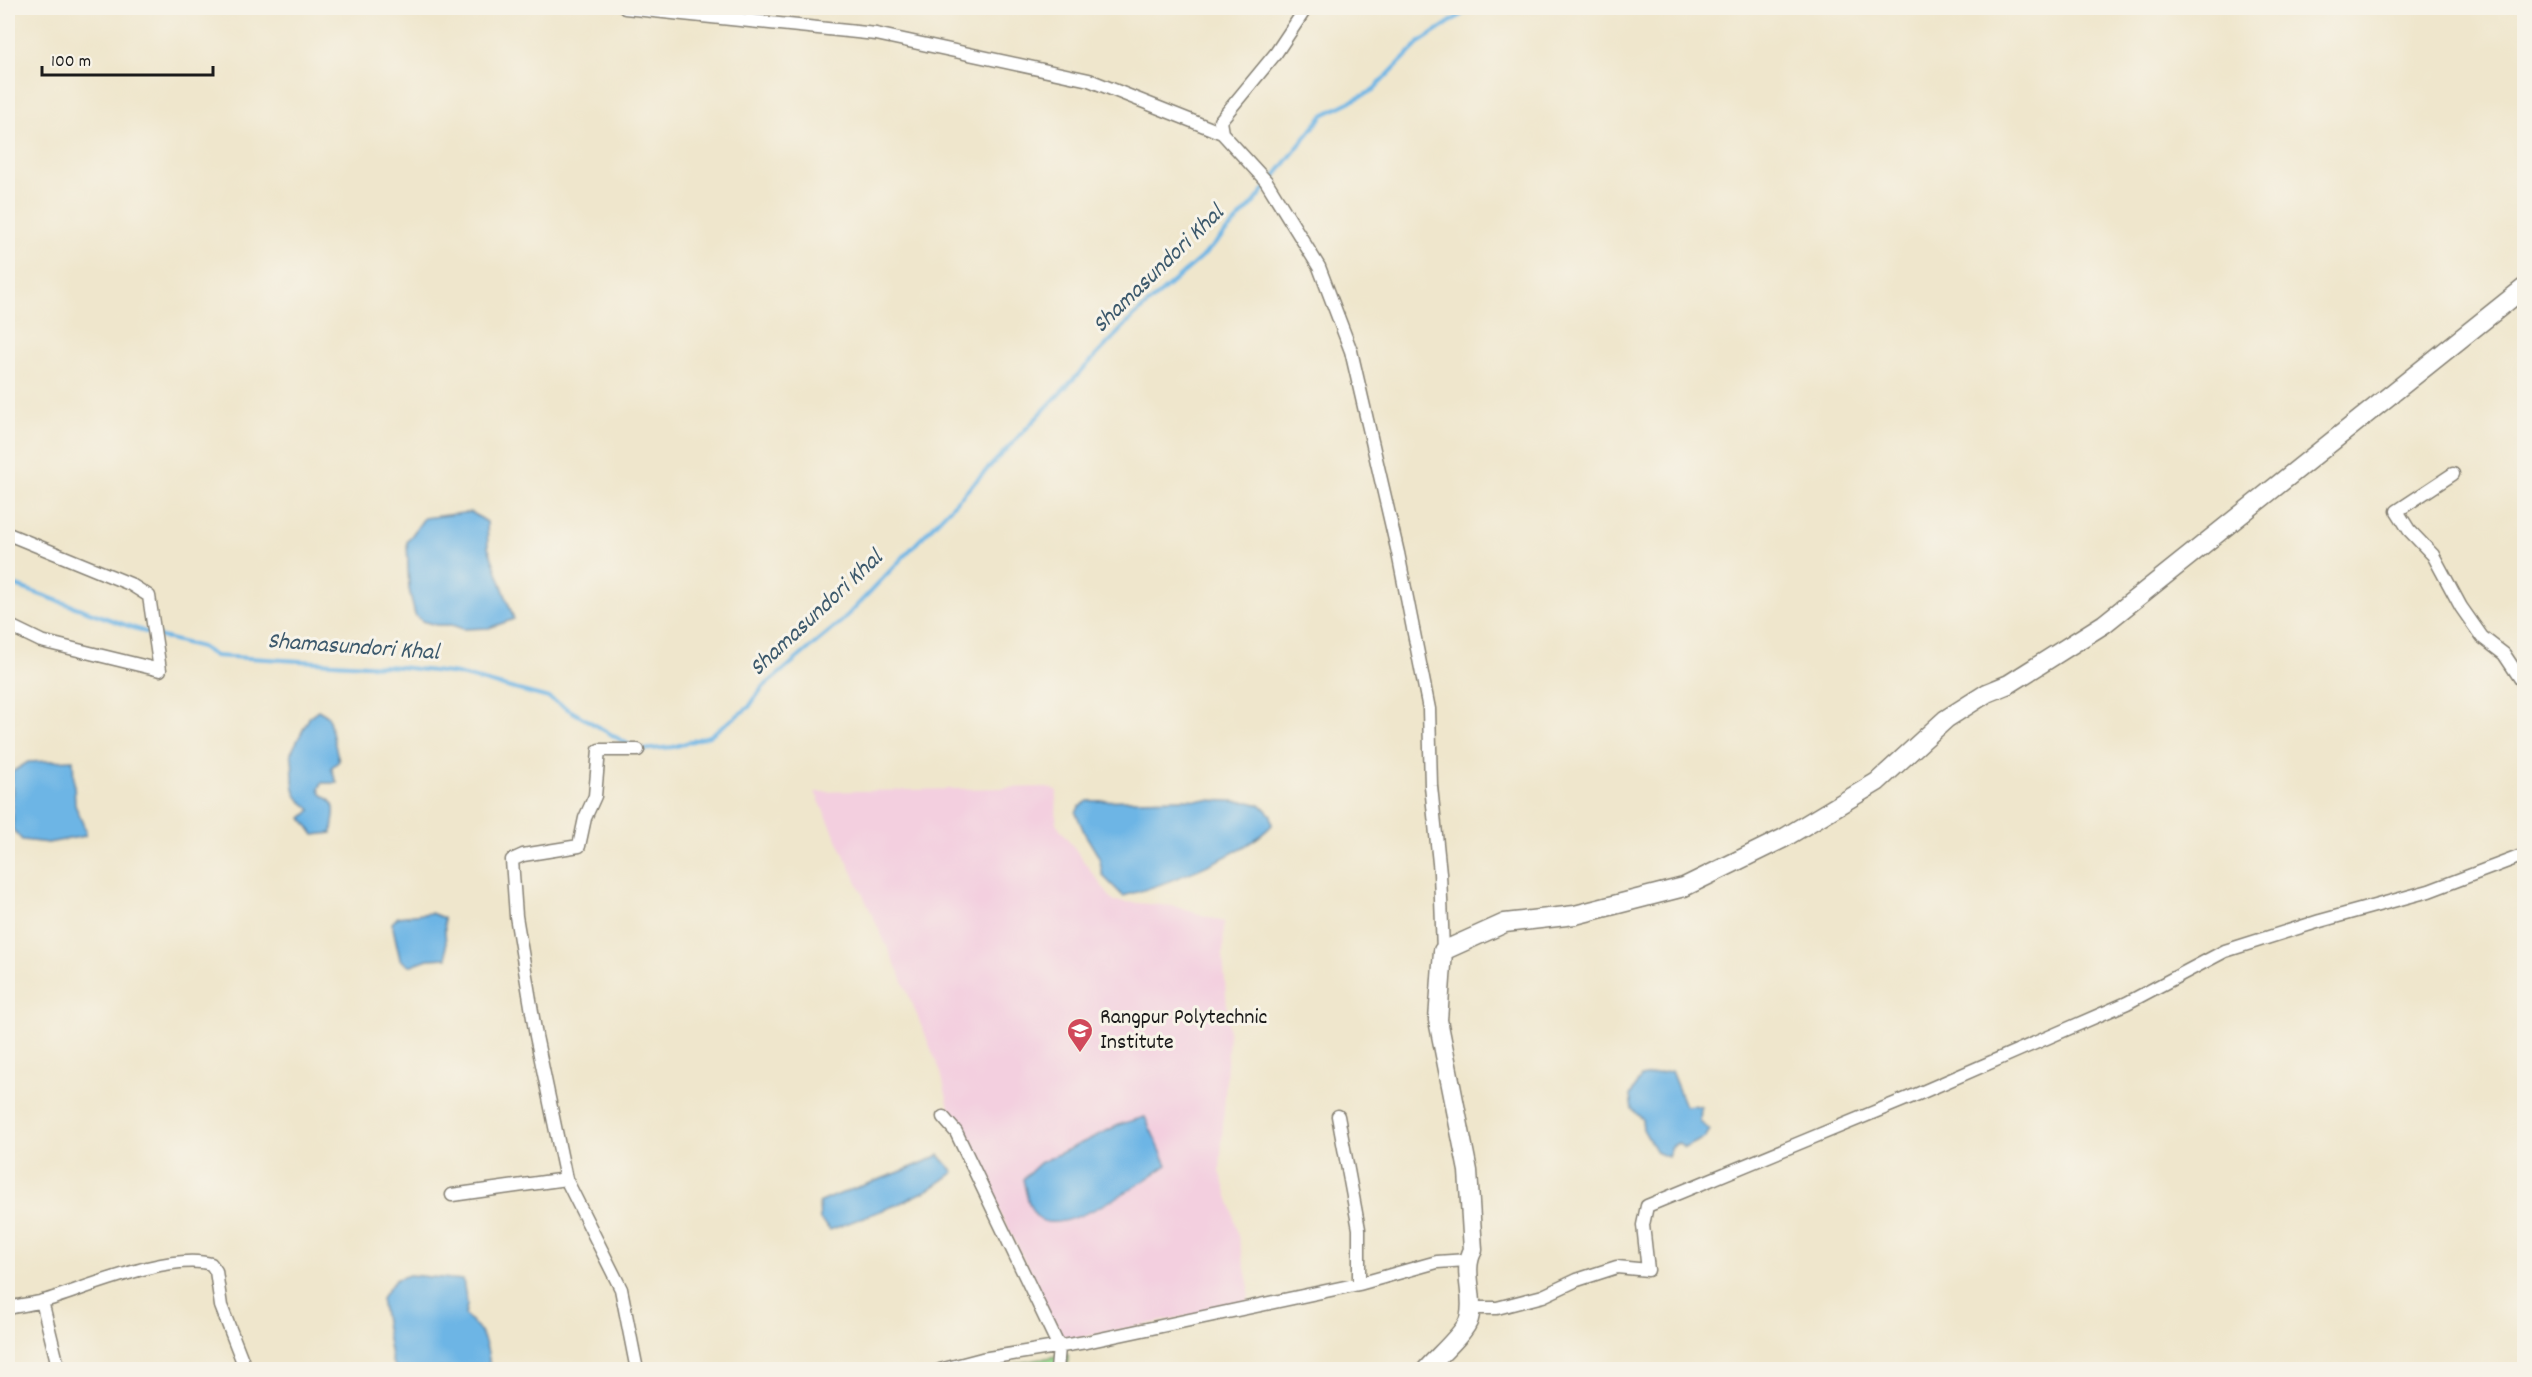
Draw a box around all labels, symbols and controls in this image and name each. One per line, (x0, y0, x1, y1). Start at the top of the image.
scale bar (42, 39, 213, 77)
text: 100 m (51, 50, 91, 75)
water label: Shamasundori Khal (1085, 196, 1234, 342)
water label: Shamasundori Khal (743, 541, 893, 685)
water label: Shamasundori Khal (266, 625, 442, 671)
place label: Rangpur Polytechnic Institute (1100, 1003, 1267, 1059)
school or university icon: Rangpur Polytechnic Institute (1065, 1016, 1095, 1054)

